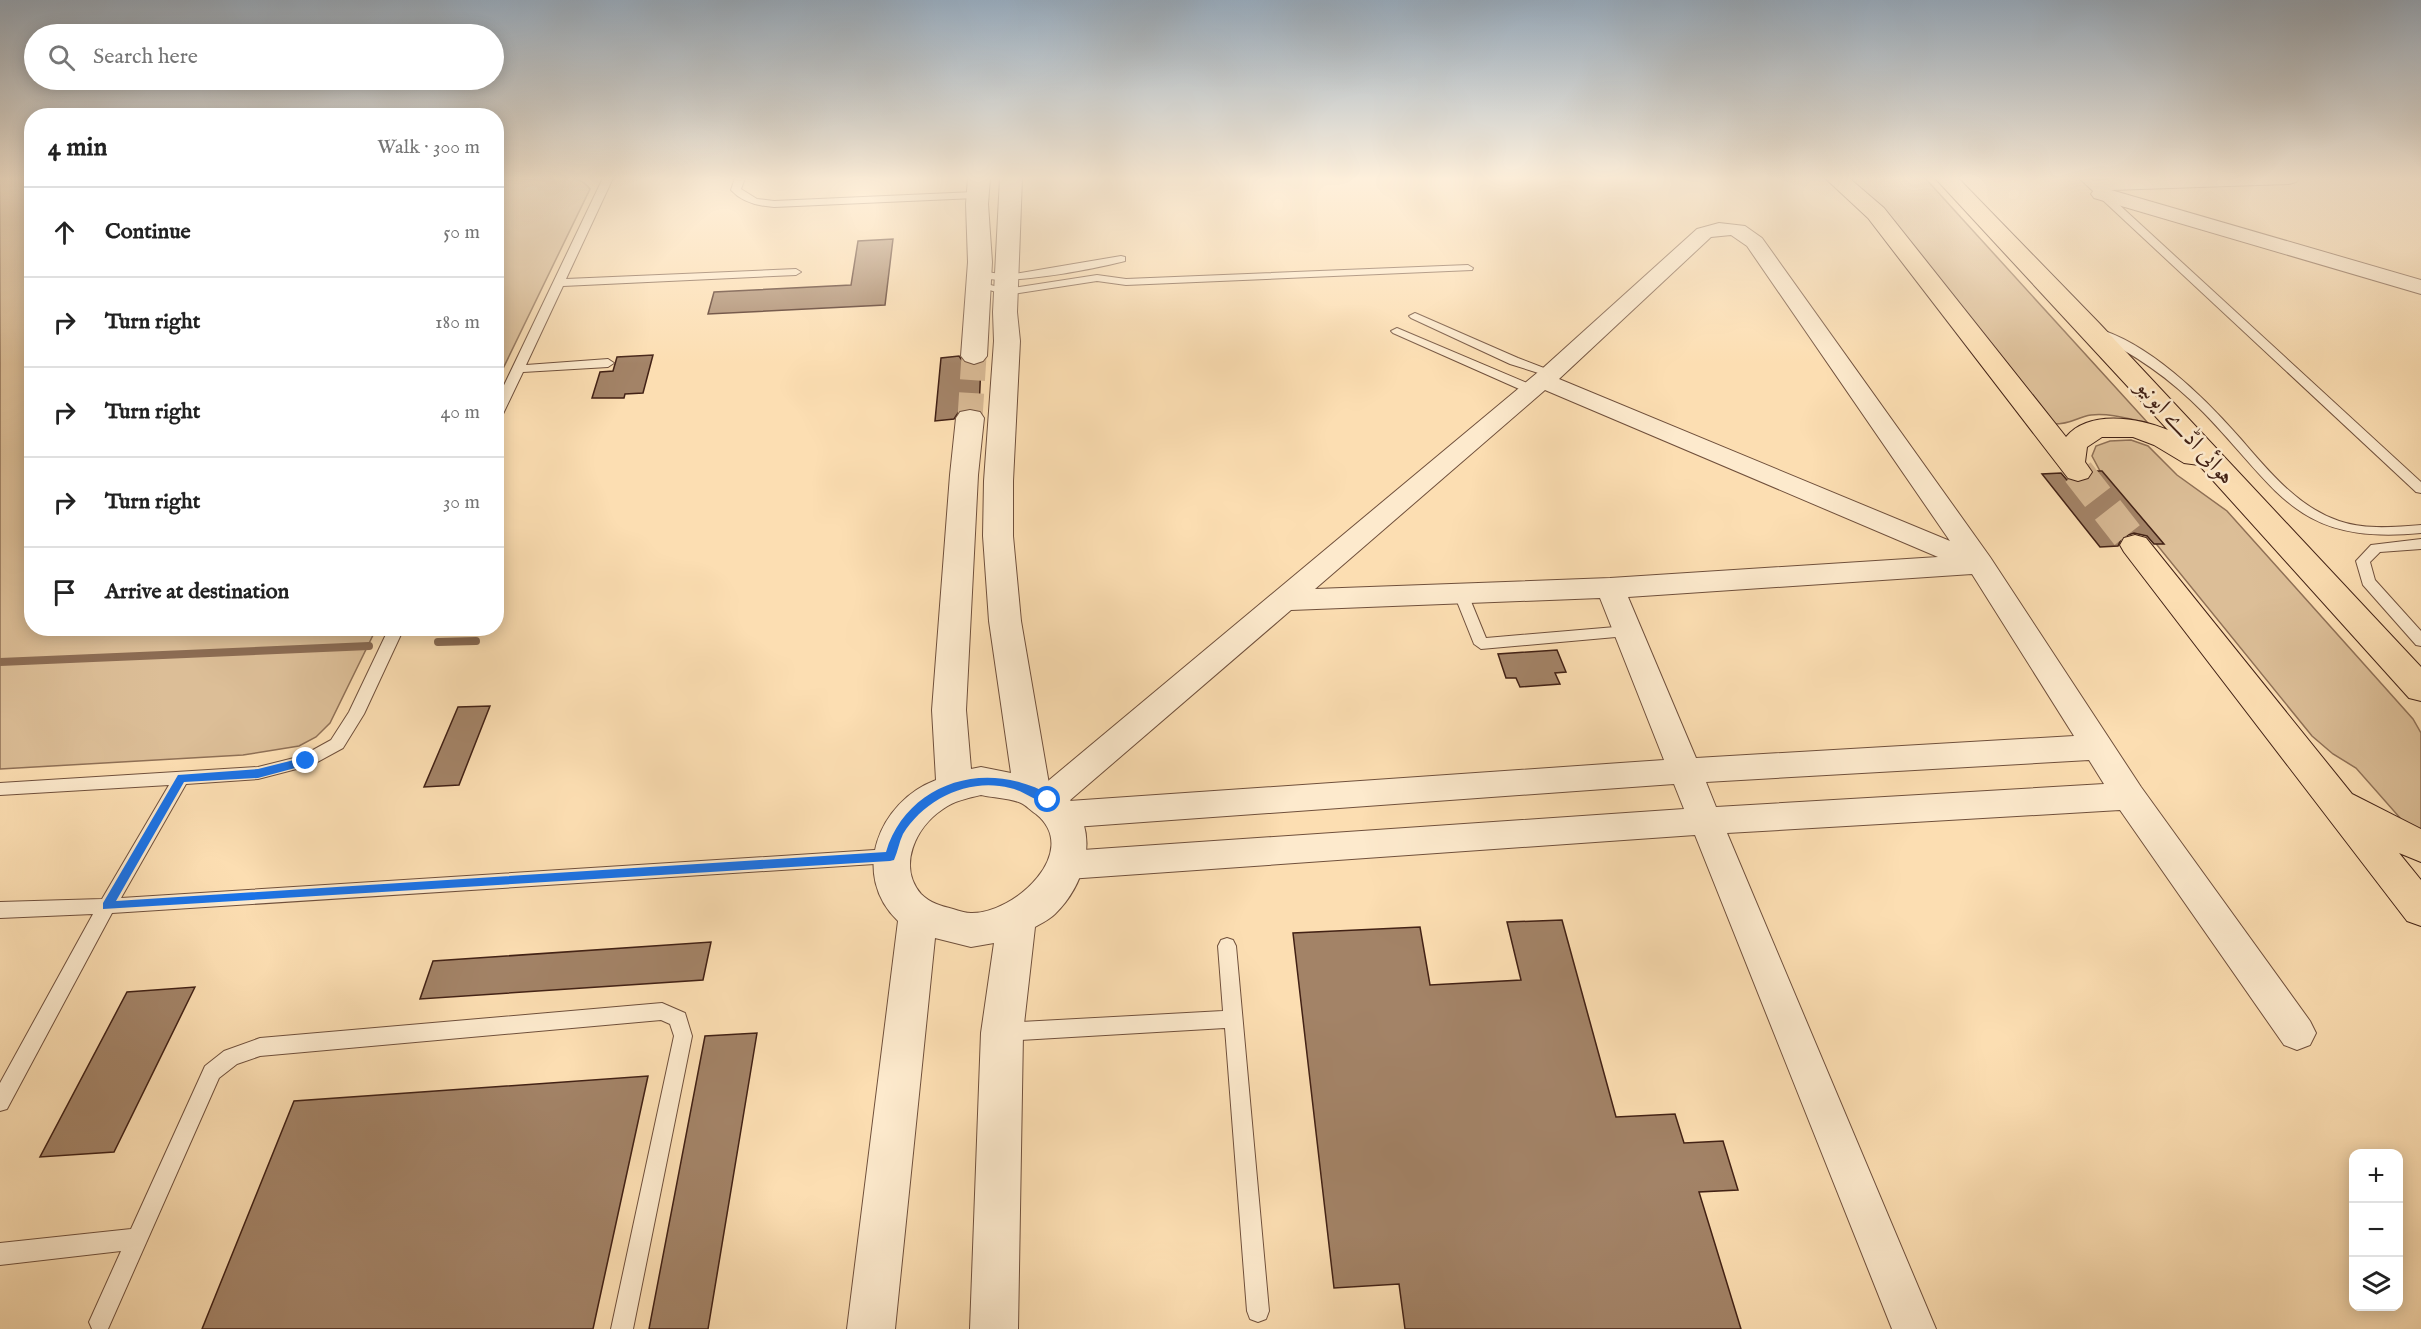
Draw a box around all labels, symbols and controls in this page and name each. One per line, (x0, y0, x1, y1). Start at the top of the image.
search box (24, 24, 504, 90)
icon: search (45, 41, 78, 74)
text: Search here (93, 43, 198, 71)
text: 4 min (48, 131, 107, 164)
text: Walk · 300 m (377, 135, 480, 160)
icon: ahead (48, 216, 81, 249)
text: Continue (105, 218, 191, 246)
text: 50 m (443, 220, 480, 245)
icon: right (48, 306, 81, 339)
text: Turn right (105, 308, 200, 336)
text: 180 m (435, 310, 480, 335)
street label: ہوائی اڈے ایونیو (2128, 371, 2241, 492)
icon: right (48, 396, 81, 429)
text: Turn right (105, 398, 200, 426)
text: 40 m (441, 400, 480, 425)
icon: right (48, 486, 81, 519)
text: Turn right (105, 488, 200, 516)
text: 30 m (443, 490, 480, 515)
icon: arrive (48, 576, 81, 609)
text: Arrive at destination (105, 578, 289, 606)
route end (292, 747, 318, 773)
route start (1034, 786, 1060, 812)
map controls (2349, 1149, 2403, 1311)
button: + (2349, 1149, 2403, 1203)
button: − (2349, 1203, 2403, 1257)
button: layers (2349, 1257, 2403, 1311)

